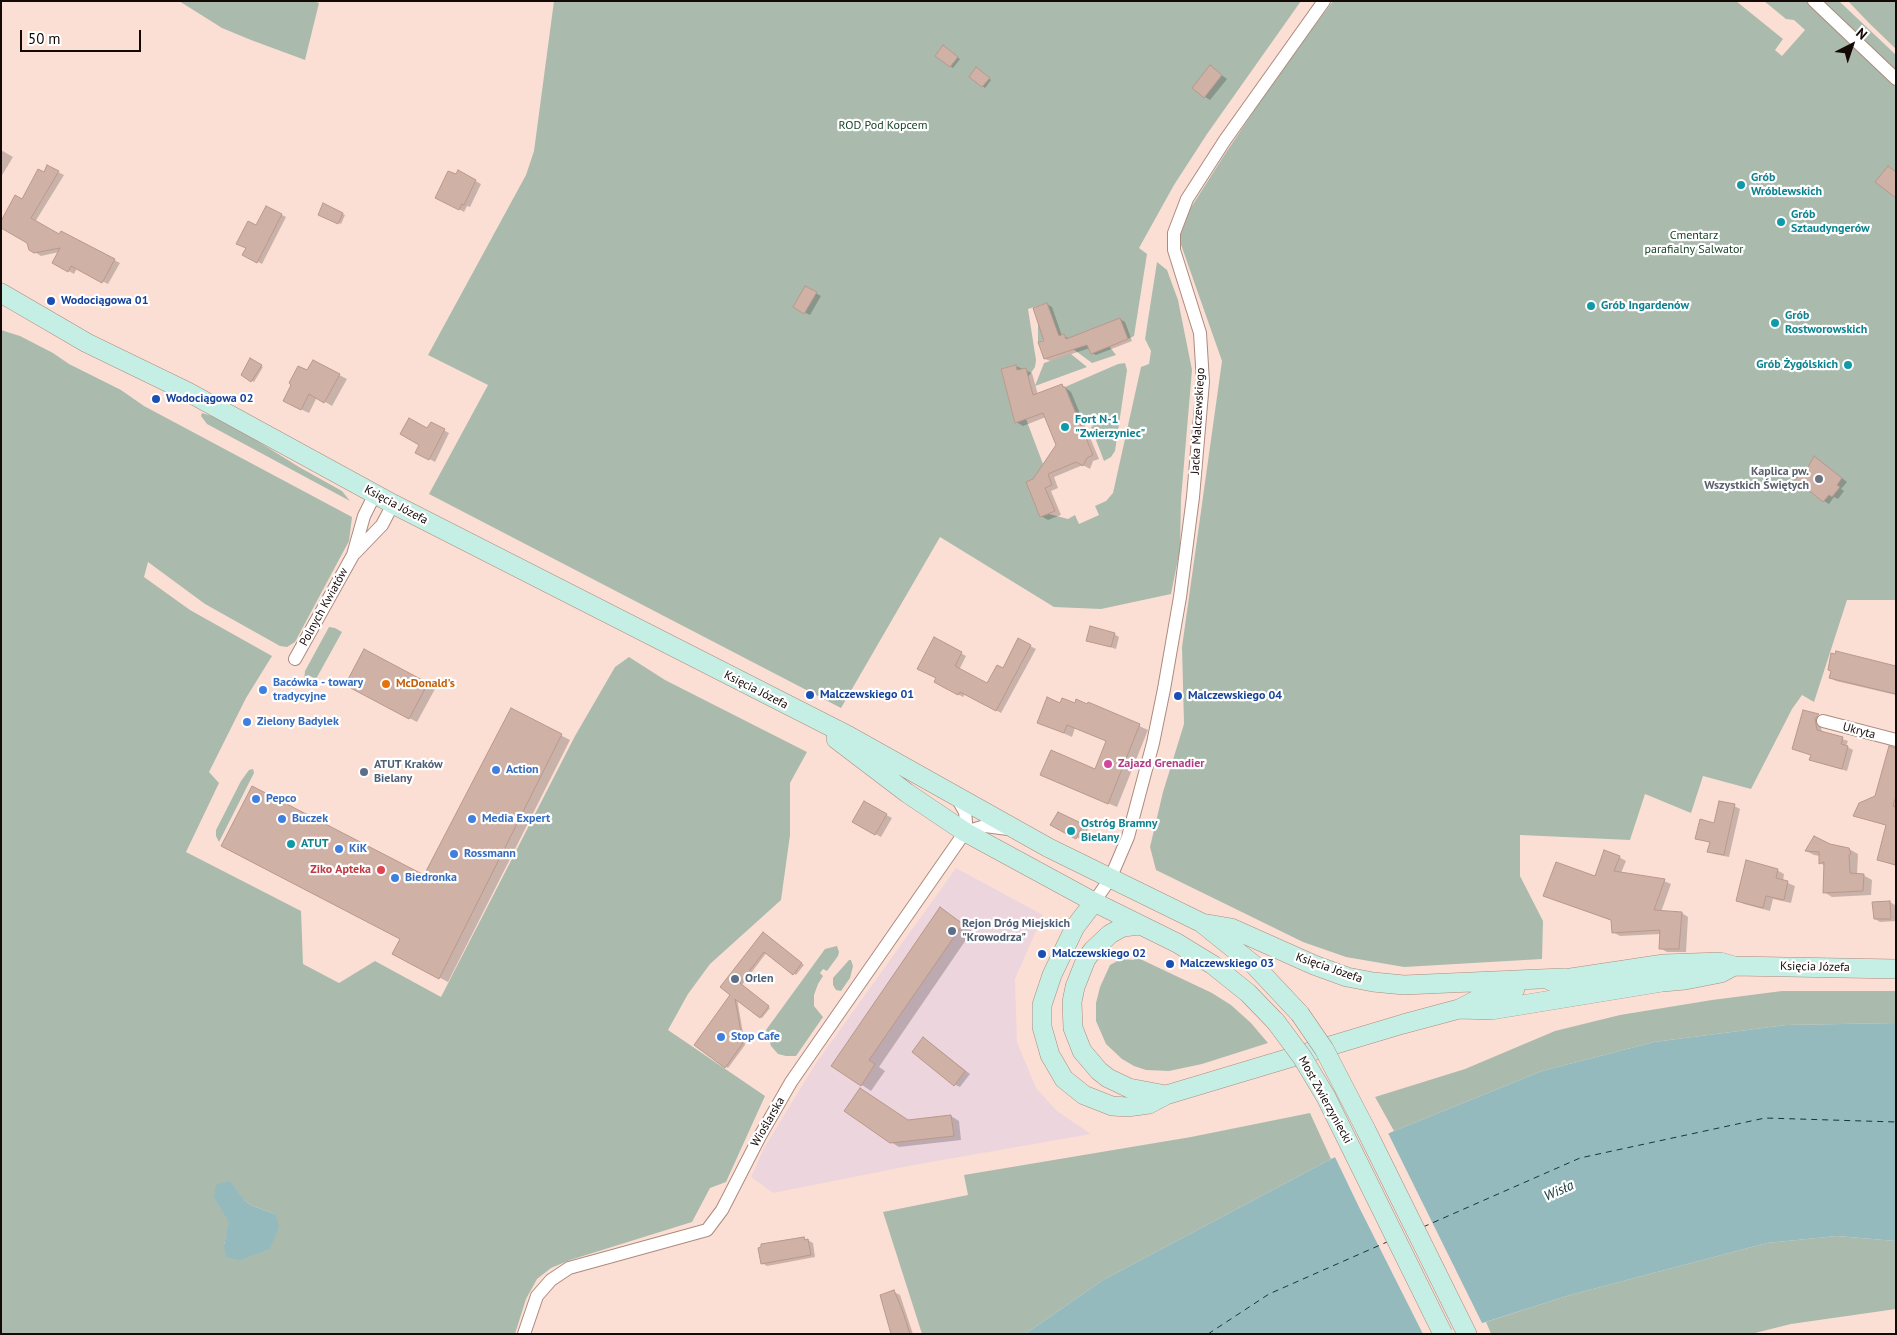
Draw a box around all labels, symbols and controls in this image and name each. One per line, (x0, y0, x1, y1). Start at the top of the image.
scale bar (22, 20, 144, 52)
north arrow (1827, 20, 1877, 70)
text: N (1852, 24, 1871, 43)
text: 50 m (28, 29, 61, 48)
park label: ROD Pod Kopcem (839, 119, 927, 133)
place label: Grób Wróblewskich (1751, 171, 1822, 199)
marker: Grób Wróblewskich (1735, 179, 1747, 191)
place label: Grób Sztaudyngerów (1791, 208, 1870, 236)
marker: Grób Sztaudyngerów (1775, 216, 1787, 228)
park label: Cmentarz parafialny Salwator (1645, 229, 1743, 257)
place label: Wodociągowa 01 (61, 294, 148, 308)
marker: Wodociągowa 01 (45, 295, 57, 307)
place label: Grób Ingardenów (1601, 299, 1689, 313)
marker: Grób Ingardenów (1585, 300, 1597, 312)
place label: Grób Rostworowskich (1785, 309, 1867, 337)
marker: Grób Rostworowskich (1769, 317, 1781, 329)
place label: Grób Żygólskich (1756, 358, 1838, 372)
marker: Grób Żygólskich (1842, 359, 1854, 371)
street label: Jacka Malczewskiego (1188, 367, 1208, 475)
place label: Wodociągowa 02 (166, 392, 253, 406)
marker: Wodociągowa 02 (150, 393, 162, 405)
place label: Fort N-1 "Zwierzyniec" (1075, 413, 1145, 441)
marker: Fort N-1 "Zwierzyniec" (1059, 421, 1071, 433)
place label: Kaplica pw. Wszystkich Świętych (1704, 465, 1809, 493)
marker: Kaplica pw. Wszystkich Świętych (1813, 473, 1825, 485)
street label: Księcia Józefa (362, 482, 430, 528)
street label: Polnych Kwiatów (297, 565, 351, 649)
street label: Księcia Józefa (722, 668, 790, 712)
place label: Bacówka - towary tradycyjne (273, 676, 363, 704)
place label: McDonald's (396, 677, 455, 691)
marker: McDonald's (380, 678, 392, 690)
marker: Bacówka - towary tradycyjne (257, 684, 269, 696)
place label: Malczewskiego 01 (820, 688, 914, 702)
marker: Malczewskiego 01 (804, 689, 816, 701)
place label: Malczewskiego 04 (1188, 689, 1282, 703)
marker: Malczewskiego 04 (1172, 690, 1184, 702)
place label: Zielony Badylek (257, 715, 339, 729)
marker: Zielony Badylek (241, 716, 253, 728)
street label: Ukryta (1841, 720, 1877, 742)
place label: Zajazd Grenadier (1118, 757, 1205, 771)
place label: ATUT Kraków Bielany (374, 758, 443, 786)
marker: Zajazd Grenadier (1102, 758, 1114, 770)
place label: Action (506, 763, 539, 777)
marker: Action (490, 764, 502, 776)
marker: ATUT Kraków Bielany (358, 766, 370, 778)
place label: Pepco (266, 792, 296, 806)
marker: Pepco (250, 793, 262, 805)
place label: Buczek (292, 812, 328, 826)
place label: Media Expert (482, 812, 550, 826)
marker: Buczek (276, 813, 288, 825)
marker: Media Expert (466, 813, 478, 825)
place label: Ostróg Bramny Bielany (1081, 817, 1158, 845)
marker: Ostróg Bramny Bielany (1065, 825, 1077, 837)
place label: ATUT (301, 837, 328, 851)
marker: ATUT (285, 838, 297, 850)
place label: KiK (349, 842, 367, 856)
marker: KiK (333, 843, 345, 855)
place label: Rossmann (464, 847, 516, 861)
marker: Rossmann (448, 848, 460, 860)
place label: Ziko Apteka (310, 863, 371, 877)
marker: Ziko Apteka (375, 864, 387, 876)
place label: Biedronka (405, 871, 457, 885)
marker: Biedronka (389, 872, 401, 884)
place label: Rejon Dróg Miejskich "Krowodrza" (962, 917, 1070, 945)
marker: Rejon Dróg Miejskich "Krowodrza" (946, 925, 958, 937)
place label: Malczewskiego 02 (1052, 947, 1146, 961)
marker: Malczewskiego 02 (1036, 948, 1048, 960)
street label: Księcia Józefa (1294, 950, 1364, 986)
place label: Malczewskiego 03 (1180, 957, 1274, 971)
marker: Malczewskiego 03 (1164, 958, 1176, 970)
street label: Księcia Józefa (1780, 959, 1850, 975)
place label: Orlen (745, 972, 773, 986)
marker: Orlen (729, 973, 741, 985)
place label: Stop Cafe (731, 1030, 780, 1044)
marker: Stop Cafe (715, 1031, 727, 1043)
street label: Most Zwierzyniecki (1295, 1054, 1355, 1146)
street label: Wioślarska (748, 1095, 788, 1149)
water label: Wisła (1542, 1177, 1576, 1205)

